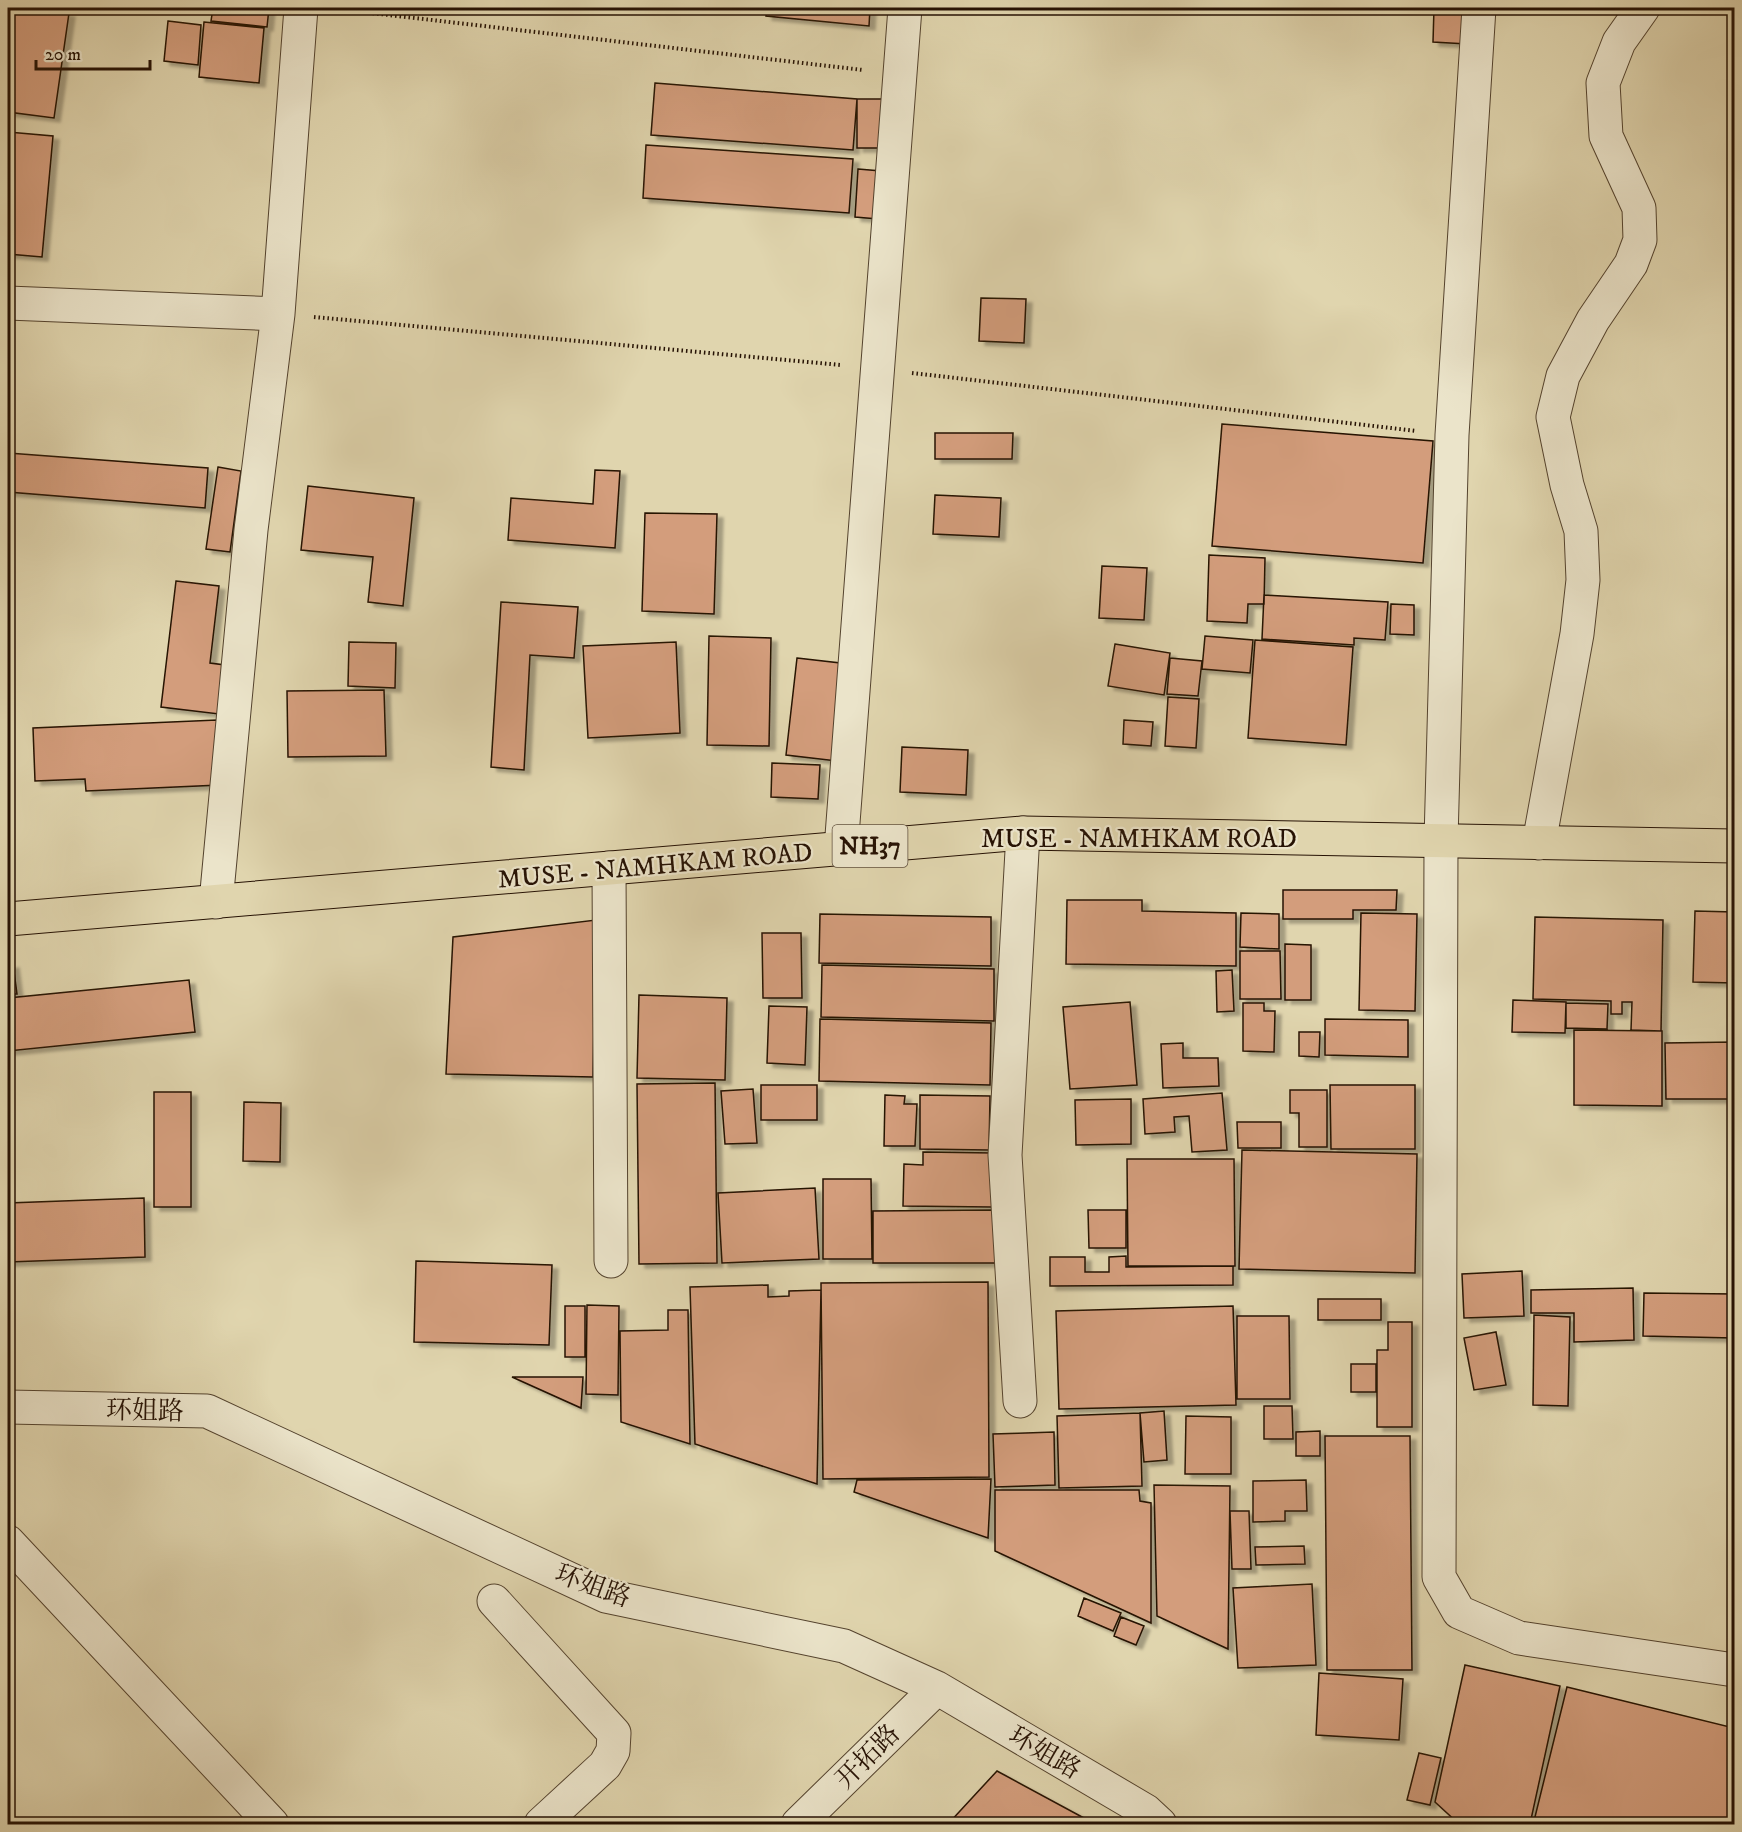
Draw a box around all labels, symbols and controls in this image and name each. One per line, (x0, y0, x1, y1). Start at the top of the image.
scale bar (36, 33, 150, 71)
text: 20 m (45, 44, 81, 66)
street label: MUSE - NAMHKAM ROAD (981, 823, 1297, 856)
road number: NH37 (832, 825, 908, 867)
street label: MUSE - NAMHKAM ROAD (496, 836, 814, 897)
street label: 环姐路 (106, 1394, 184, 1429)
street label: 环姐路 (550, 1558, 635, 1615)
street label: 开拓路 (829, 1718, 907, 1796)
street label: 环姐路 (1002, 1720, 1086, 1787)

